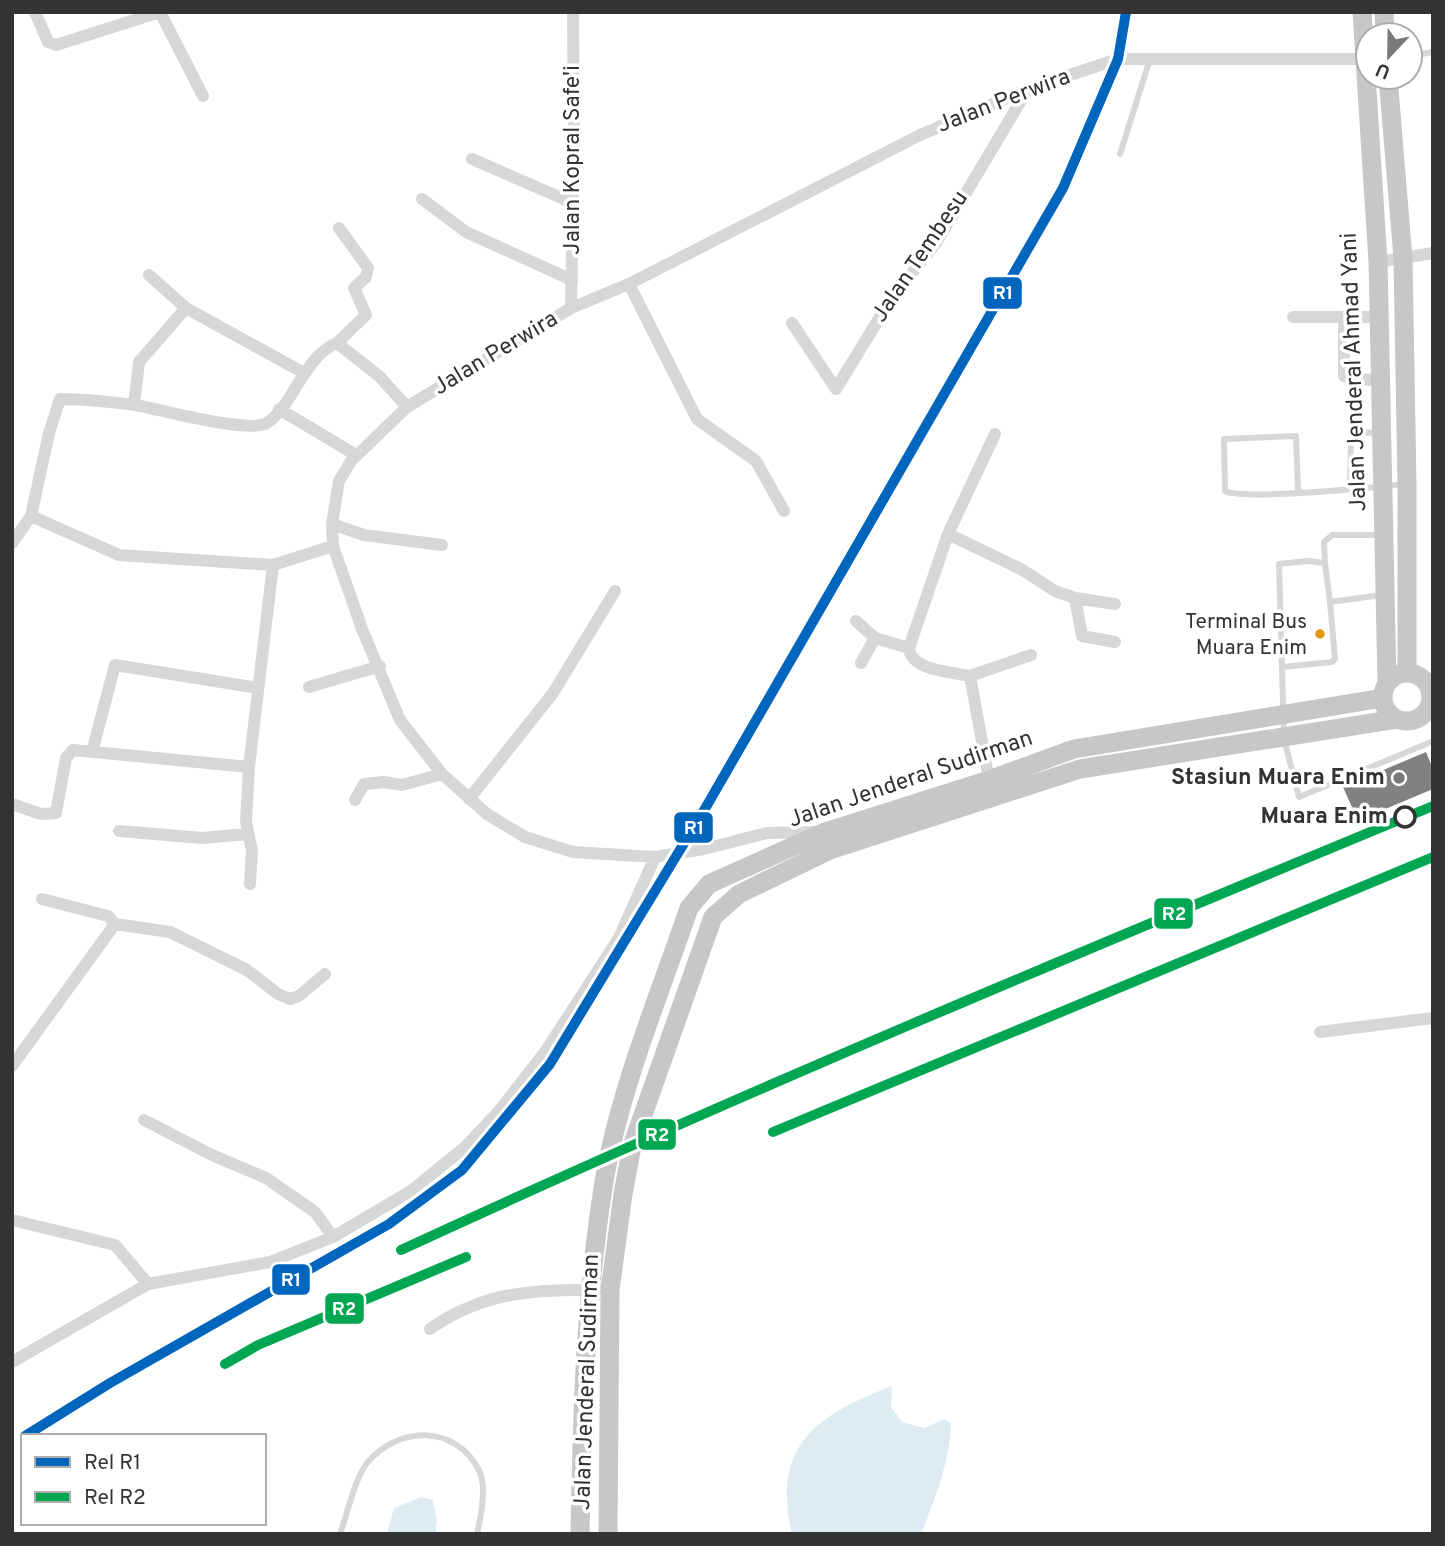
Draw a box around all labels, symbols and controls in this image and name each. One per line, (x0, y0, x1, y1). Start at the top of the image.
north arrow (1354, 21, 1424, 91)
text: U (1373, 56, 1394, 84)
street label: Jalan Perwira (933, 63, 1075, 141)
street label: Jalan Kopral Safe'i (559, 65, 588, 255)
street label: Jalan Tembesu (866, 186, 976, 328)
street label: Jalan Jenderal Ahmad Yani (1336, 232, 1374, 512)
line badge: R1 (982, 276, 1023, 310)
text: R1 (993, 282, 1013, 306)
street label: Jalan Perwira (428, 305, 564, 403)
place label: Terminal Bus Muara Enim (1185, 609, 1307, 662)
marker: Terminal Bus Muara Enim (1313, 627, 1327, 641)
street label: Jalan Jenderal Sudirman (785, 725, 1037, 835)
place label: Stasiun Muara Enim (1171, 764, 1385, 793)
marker: Stasiun Muara Enim (1391, 770, 1407, 786)
place label: Muara Enim (1260, 803, 1388, 832)
marker: Muara Enim (1394, 806, 1416, 828)
line badge: R1 (673, 811, 714, 844)
text: R1 (684, 817, 704, 841)
line badge: R2 (1153, 897, 1194, 930)
text: R2 (1162, 903, 1186, 927)
line badge: R2 (637, 1118, 677, 1151)
text: R2 (645, 1124, 669, 1148)
street label: Jalan Jenderal Sudirman (569, 1253, 607, 1511)
line badge: R1 (271, 1263, 311, 1296)
text: R1 (281, 1269, 301, 1293)
line badge: R2 (324, 1292, 365, 1325)
text: R2 (332, 1298, 356, 1322)
legend (21, 1434, 266, 1525)
text: Rel R1 (84, 1450, 141, 1477)
text: Rel R2 (84, 1485, 146, 1512)

